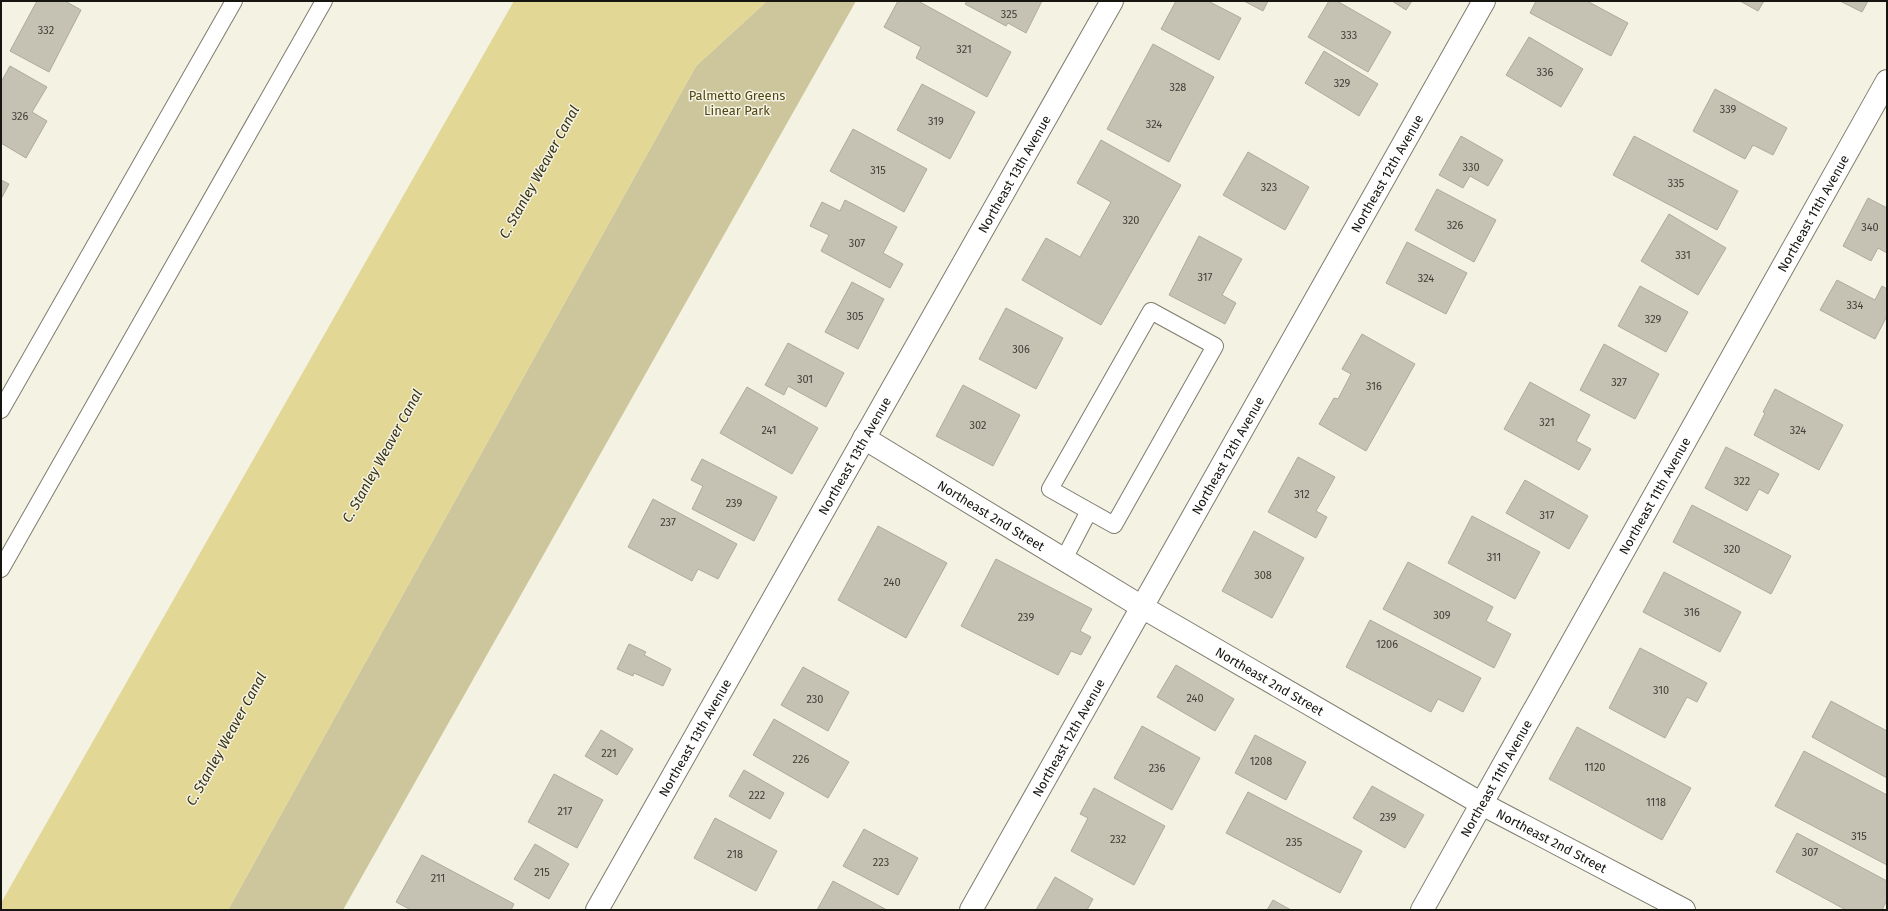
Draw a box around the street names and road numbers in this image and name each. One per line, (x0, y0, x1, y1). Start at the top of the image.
street label: Northeast 12th Avenue (1348, 112, 1426, 235)
street label: Northeast 13th Avenue (975, 113, 1054, 236)
street label: Northeast 11th Avenue (1774, 152, 1852, 275)
street label: Northeast 13th Avenue (815, 394, 894, 518)
street label: Northeast 12th Avenue (1189, 394, 1267, 517)
street label: Northeast 11th Avenue (1616, 435, 1694, 557)
street label: Northeast 2nd Street (935, 478, 1048, 554)
street label: Northeast 2nd Street (1213, 644, 1327, 719)
street label: Northeast 13th Avenue (656, 676, 734, 800)
street label: Northeast 12th Avenue (1030, 676, 1108, 799)
street label: Northeast 11th Avenue (1457, 717, 1535, 840)
street label: Northeast 2nd Street (1494, 806, 1610, 876)

